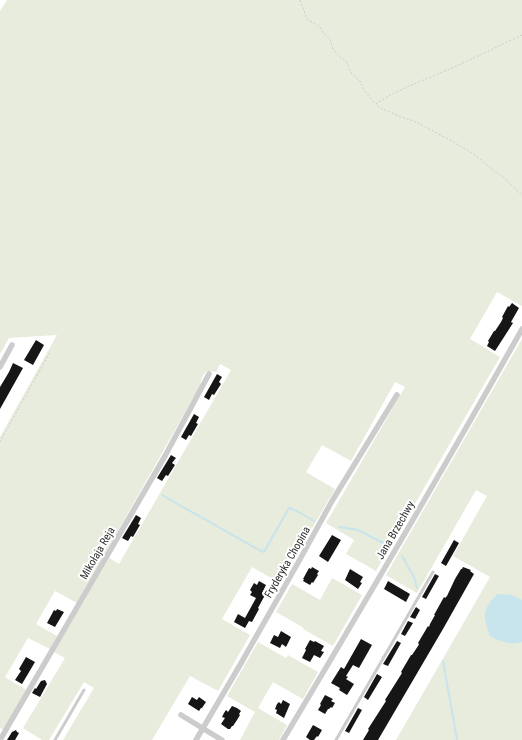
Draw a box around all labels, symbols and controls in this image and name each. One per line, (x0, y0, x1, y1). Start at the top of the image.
street label: Jana Brzechwy (374, 498, 418, 562)
street label: Fryderyka Chopina (262, 524, 313, 600)
street label: Mikołaja Reja (77, 525, 118, 582)

